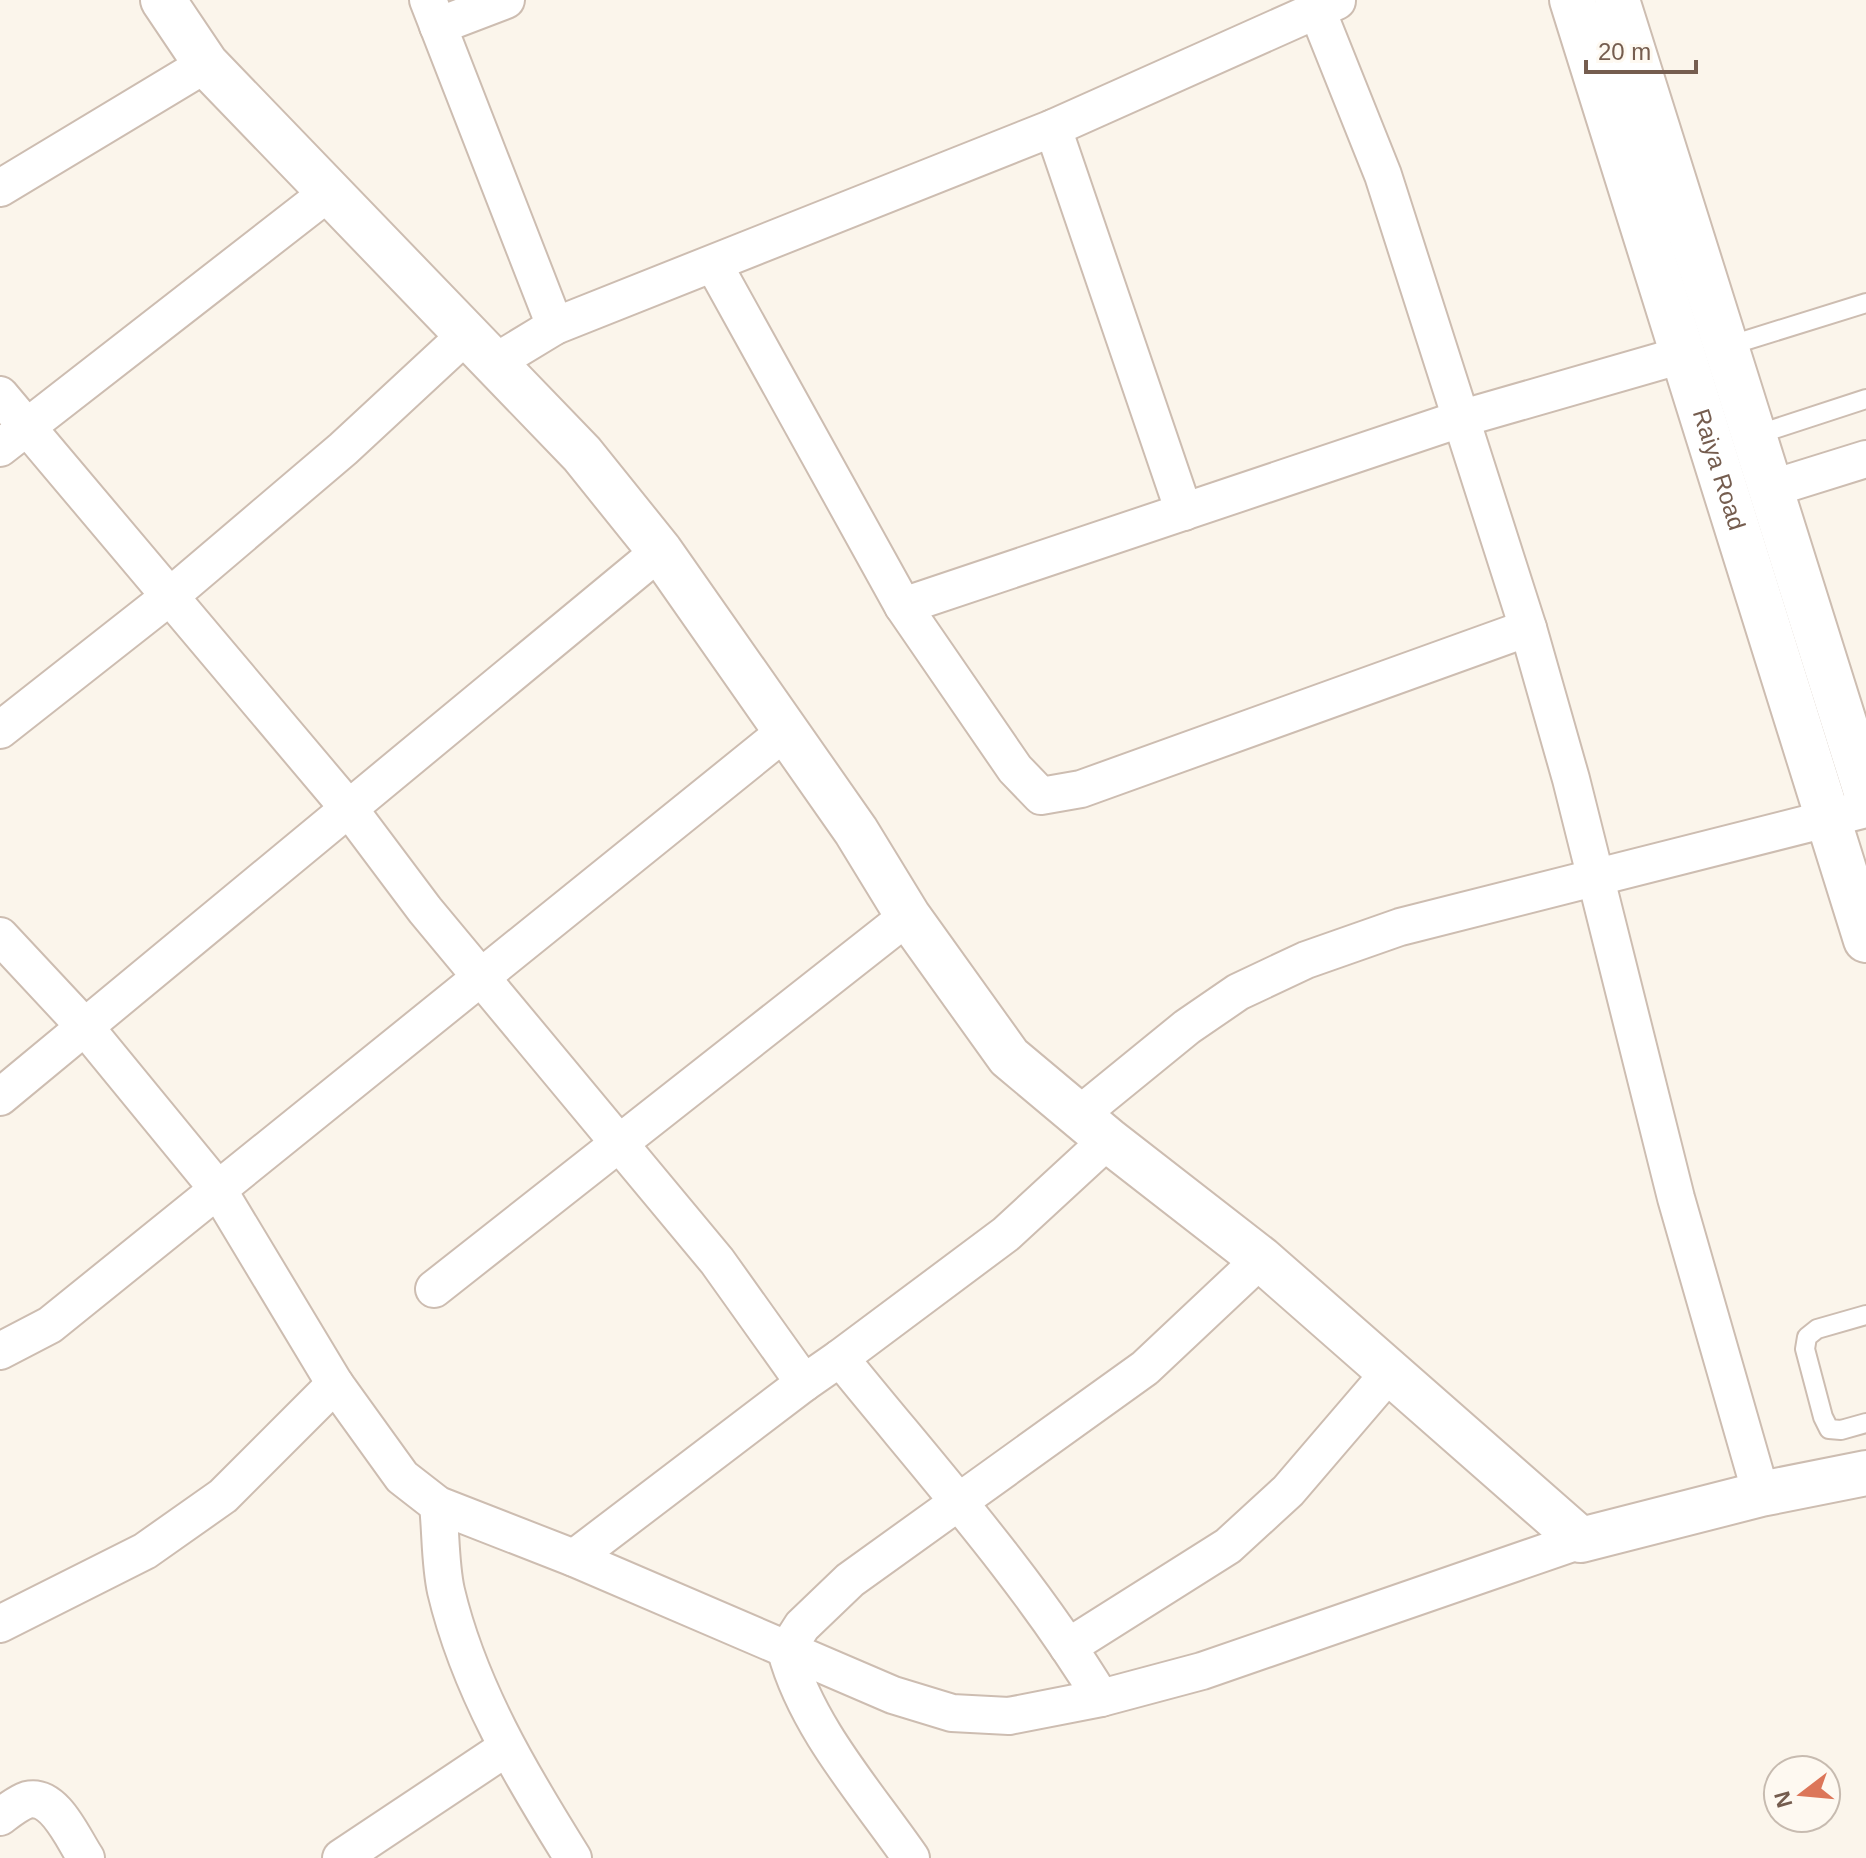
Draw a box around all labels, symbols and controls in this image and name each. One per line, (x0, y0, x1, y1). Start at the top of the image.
scale bar (1586, 24, 1696, 74)
text: 20 m (1598, 38, 1651, 65)
street label: Raiya Road (1688, 406, 1751, 533)
north arrow (1762, 1754, 1842, 1834)
text: N (1769, 1788, 1797, 1810)

